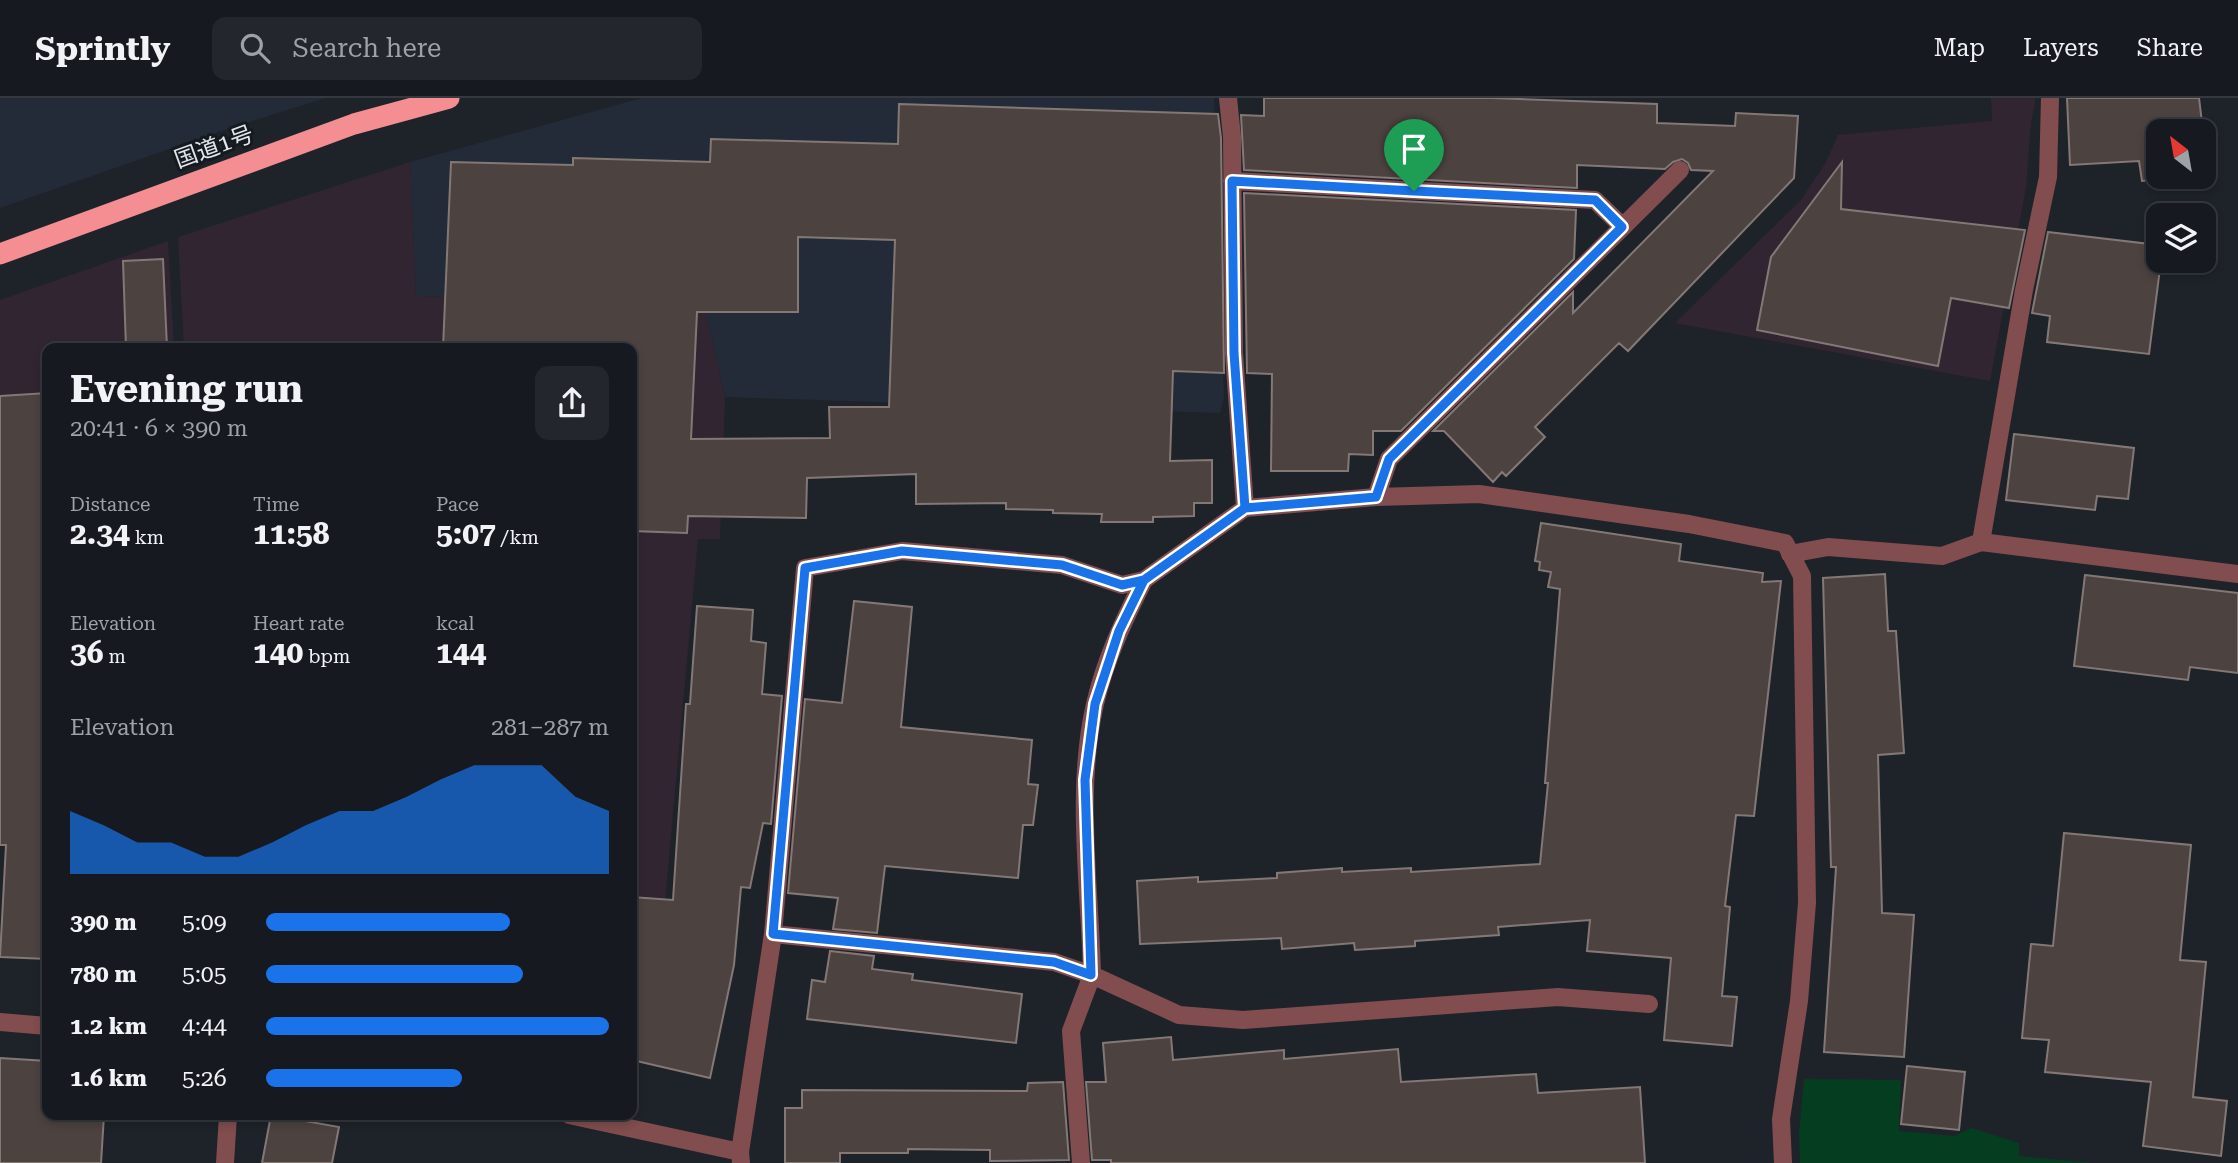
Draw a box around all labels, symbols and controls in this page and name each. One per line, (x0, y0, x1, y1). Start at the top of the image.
search box (212, 17, 702, 80)
text: Sprintly (35, 29, 170, 68)
icon: search (236, 29, 274, 67)
text: Search here (292, 33, 441, 63)
text: Map (1934, 34, 1985, 62)
text: Layers (2023, 34, 2099, 62)
text: Share (2137, 34, 2203, 62)
pin (1384, 119, 1444, 191)
north arrow (2146, 119, 2216, 189)
map controls (2146, 119, 2216, 273)
street label: 国道1号 (171, 120, 257, 174)
icon: arrive (1395, 130, 1433, 168)
button: layers (2146, 203, 2216, 273)
button: share (535, 366, 609, 440)
text: Evening run (70, 367, 303, 411)
text: 20:41 · 6 × 390 m (70, 415, 248, 442)
text: Distance (70, 493, 150, 516)
text: Time (253, 493, 300, 516)
text: Pace (436, 493, 479, 516)
text: 2.34 (70, 516, 130, 551)
text: 11:58 (253, 516, 330, 551)
text: 5:07 (436, 516, 496, 551)
text: km (130, 526, 164, 549)
text: /km (496, 526, 539, 549)
text: Elevation (70, 612, 156, 635)
text: Heart rate (253, 612, 344, 635)
text: kcal (436, 612, 474, 635)
text: 36 (70, 635, 104, 670)
text: 140 (253, 635, 303, 670)
text: 144 (436, 635, 486, 670)
text: m (104, 645, 126, 668)
text: bpm (303, 645, 350, 668)
text: Elevation (70, 714, 174, 741)
text: 281–287 m (491, 714, 609, 741)
text: 390 m (70, 909, 137, 936)
text: 5:09 (182, 909, 227, 936)
text: 780 m (70, 961, 137, 988)
text: 5:05 (182, 961, 227, 988)
text: 1.2 km (70, 1013, 147, 1040)
text: 4:44 (182, 1013, 227, 1040)
text: 1.6 km (70, 1065, 147, 1092)
text: 5:26 (182, 1065, 227, 1092)

